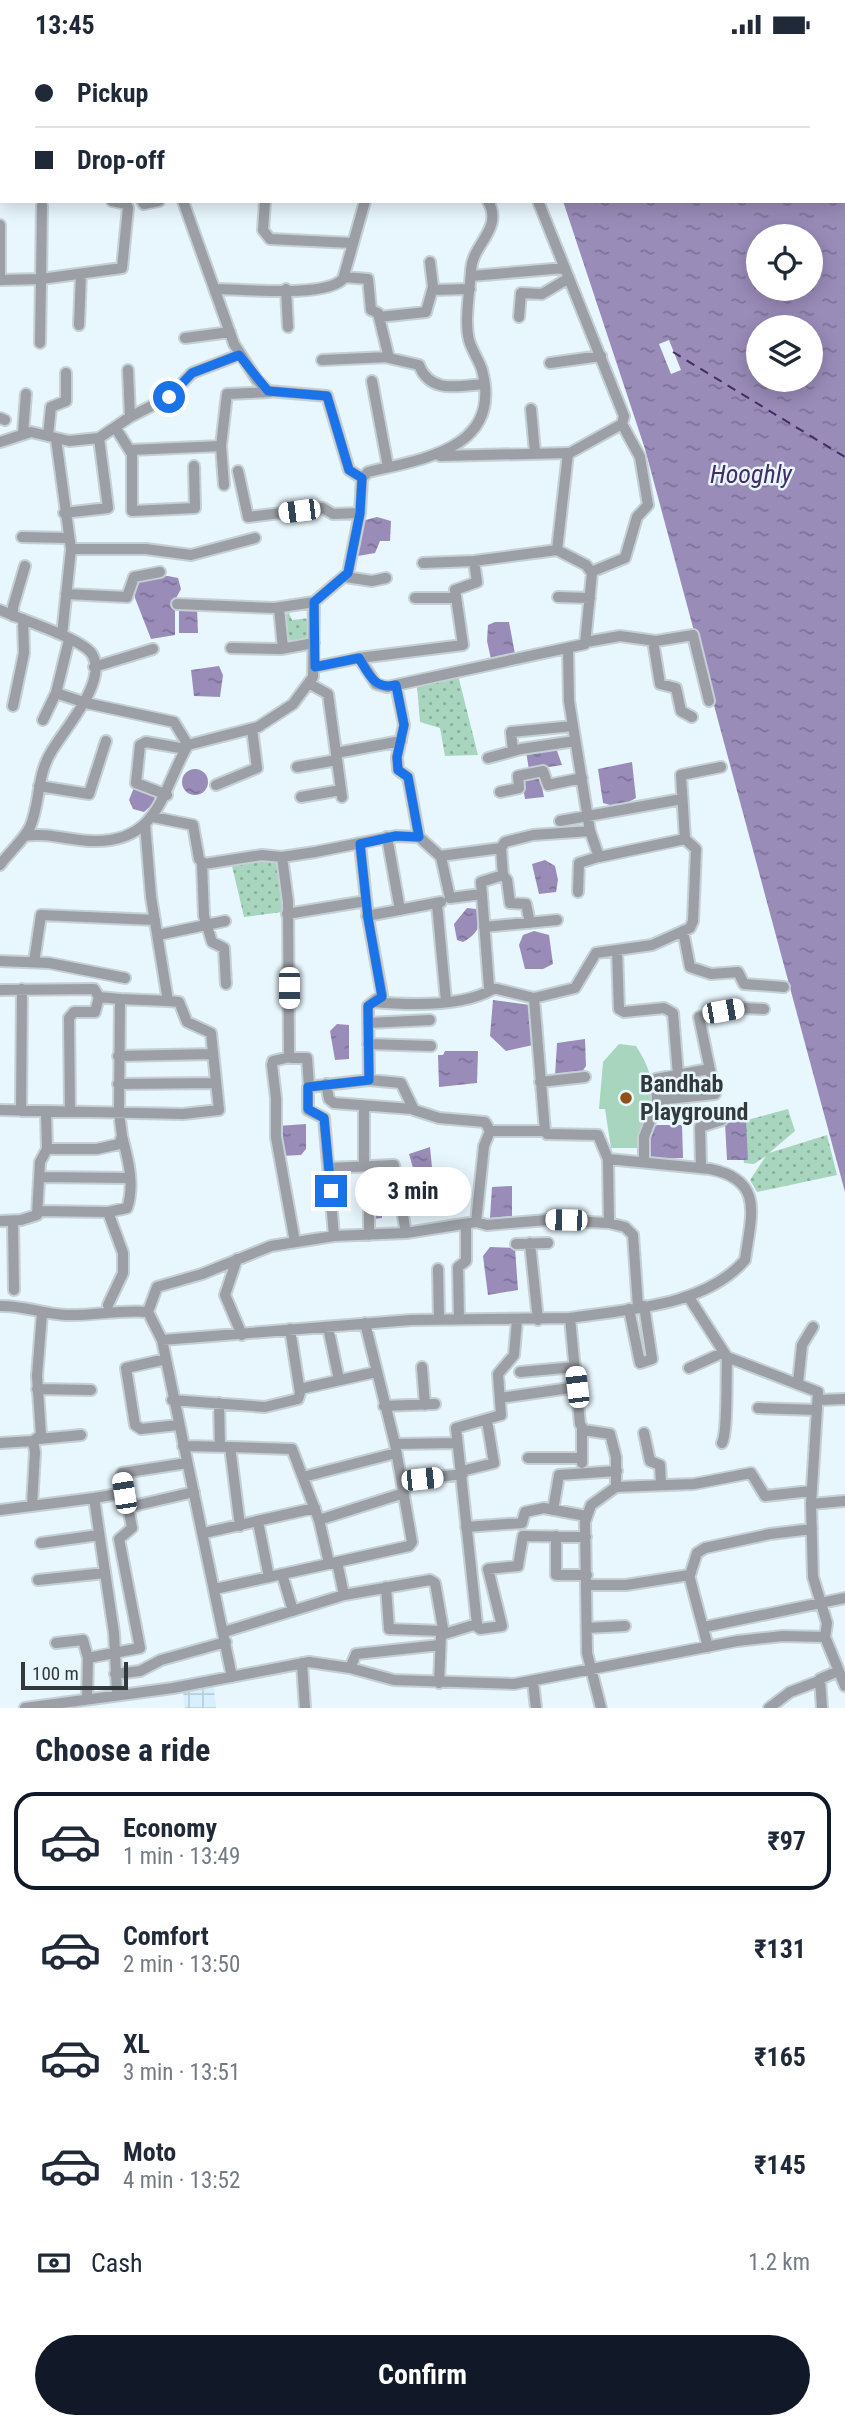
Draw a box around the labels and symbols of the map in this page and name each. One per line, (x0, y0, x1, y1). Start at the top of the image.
route start (153, 381, 185, 413)
water label: Hooghly (710, 459, 793, 489)
car (277, 498, 322, 524)
car (279, 967, 300, 1009)
car (701, 997, 746, 1025)
place label: Bandhab Playground (640, 1070, 748, 1126)
marker: Bandhab Playground (618, 1090, 634, 1106)
callout: 3 min (356, 1167, 471, 1215)
route end (315, 1175, 347, 1207)
car (545, 1209, 588, 1231)
car (565, 1365, 590, 1409)
car (401, 1466, 444, 1492)
car (111, 1471, 138, 1515)
scale bar (21, 1659, 128, 1691)

